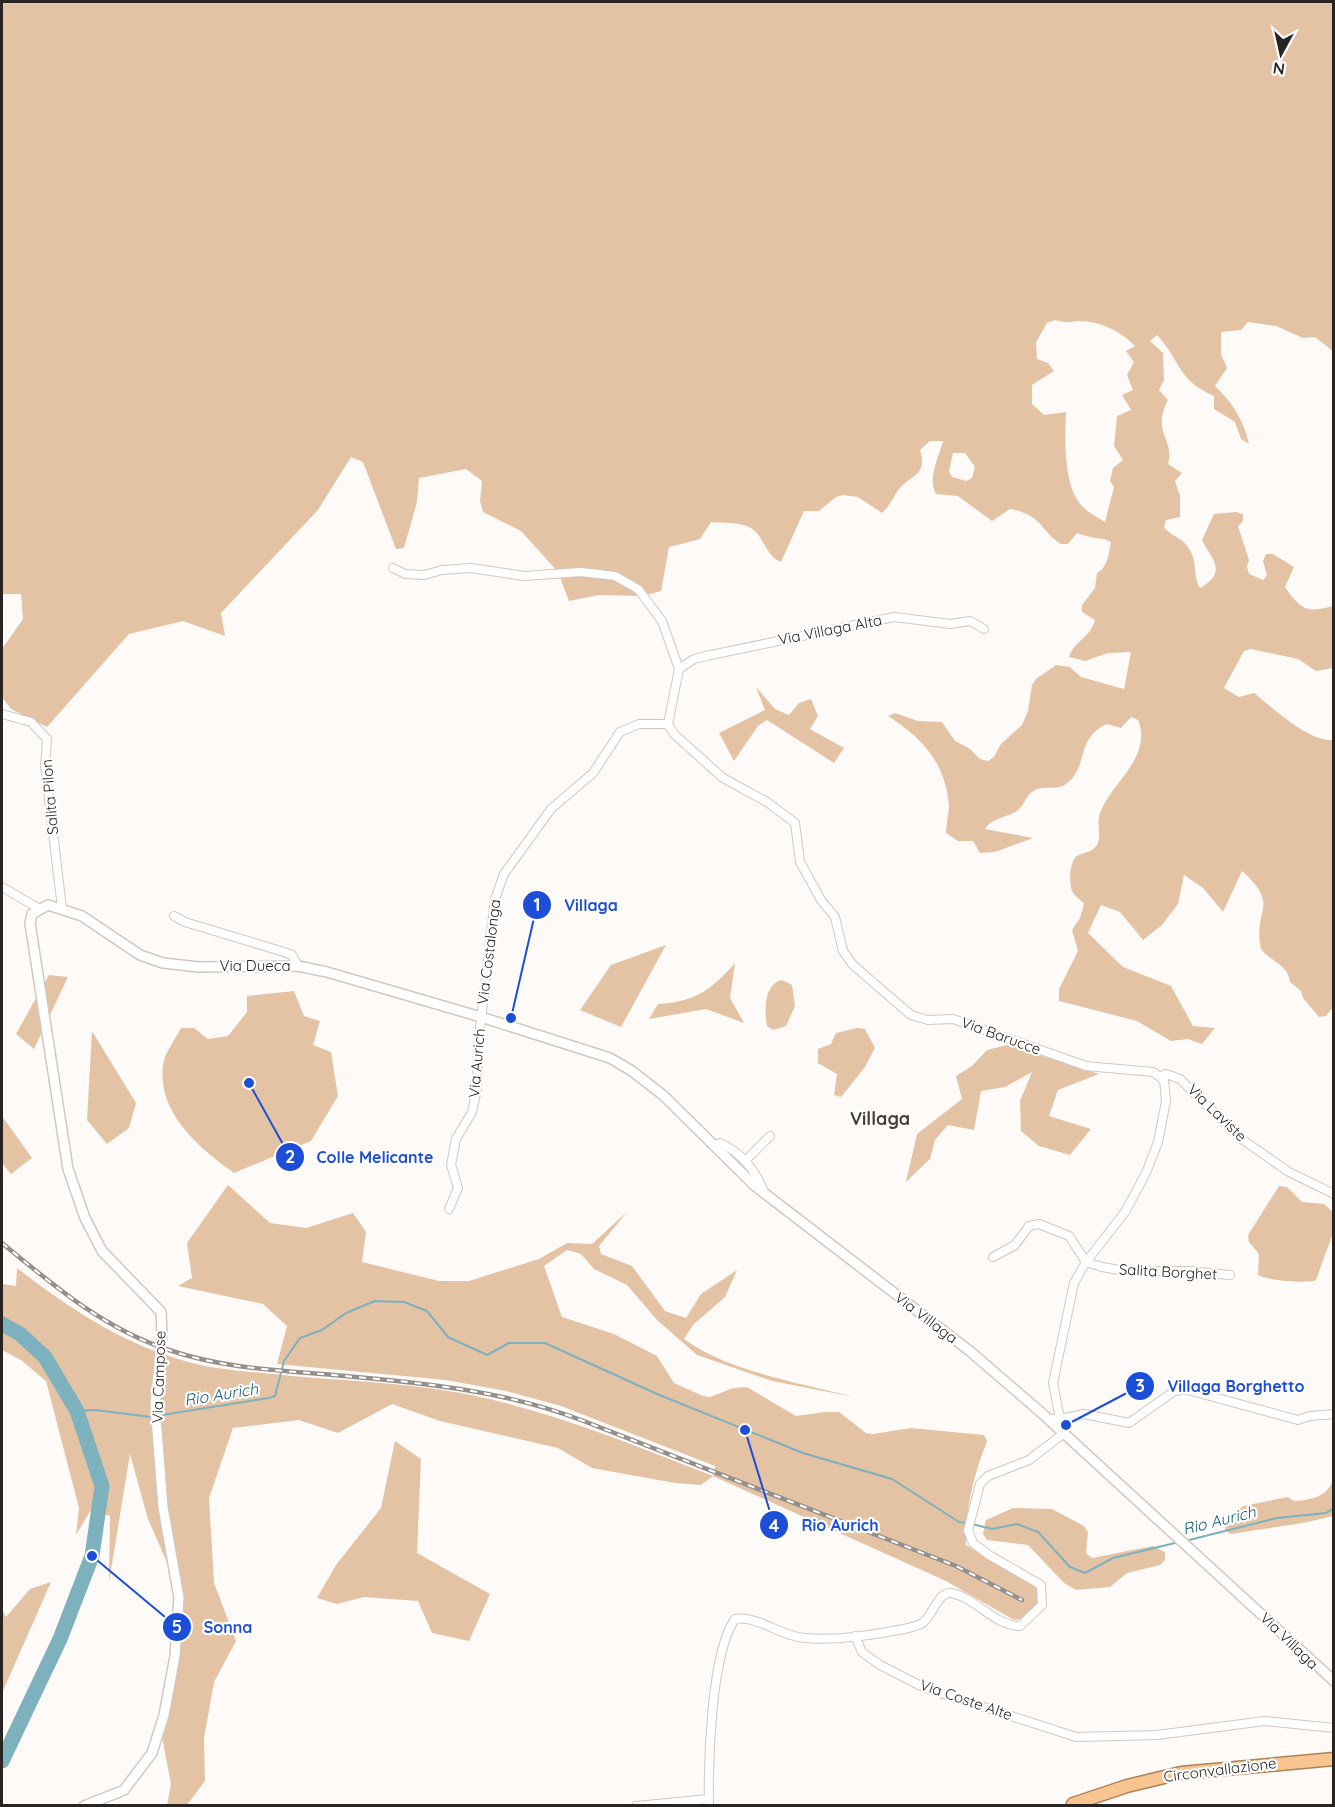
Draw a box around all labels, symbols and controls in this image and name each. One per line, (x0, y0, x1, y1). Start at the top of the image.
north arrow (1251, 24, 1311, 84)
text: N (1272, 58, 1286, 80)
street label: Via Villaga Alta (776, 610, 883, 649)
street label: Salita Pilon (37, 759, 62, 836)
callout: Villaga (522, 888, 630, 922)
text: 1 (533, 893, 541, 916)
text: Villaga (564, 895, 618, 915)
street label: Via Costalonga (473, 898, 504, 1006)
street label: Via Dueca (219, 956, 291, 975)
street label: Via Barucce (959, 1012, 1044, 1059)
street label: Via Aurich (464, 1027, 489, 1099)
street label: Via Laviste (1184, 1080, 1251, 1146)
district label: Villaga (850, 1107, 910, 1130)
callout: Colle Melicante (275, 1140, 446, 1174)
text: 2 (285, 1145, 295, 1168)
text: Colle Melicante (317, 1147, 433, 1167)
street label: Salita Borghet (1118, 1259, 1218, 1284)
street label: Via Villaga (891, 1288, 962, 1347)
street label: Via Campose (147, 1330, 170, 1424)
callout: Villaga Borghetto (1125, 1369, 1316, 1403)
text: 3 (1135, 1374, 1145, 1397)
text: Villaga Borghetto (1167, 1376, 1305, 1396)
water label: Rio Aurich (183, 1378, 260, 1410)
water label: Rio Aurich (1180, 1501, 1258, 1539)
callout: Rio Aurich (759, 1508, 890, 1542)
text: 4 (769, 1514, 780, 1537)
text: Rio Aurich (801, 1515, 879, 1535)
street label: Via Villaga (1256, 1608, 1323, 1673)
callout: Sonna (162, 1610, 265, 1644)
text: 5 (172, 1615, 182, 1638)
text: Sonna (204, 1617, 252, 1637)
street label: Via Coste Alte (917, 1675, 1015, 1724)
street label: Circonvallazione (1162, 1753, 1277, 1786)

